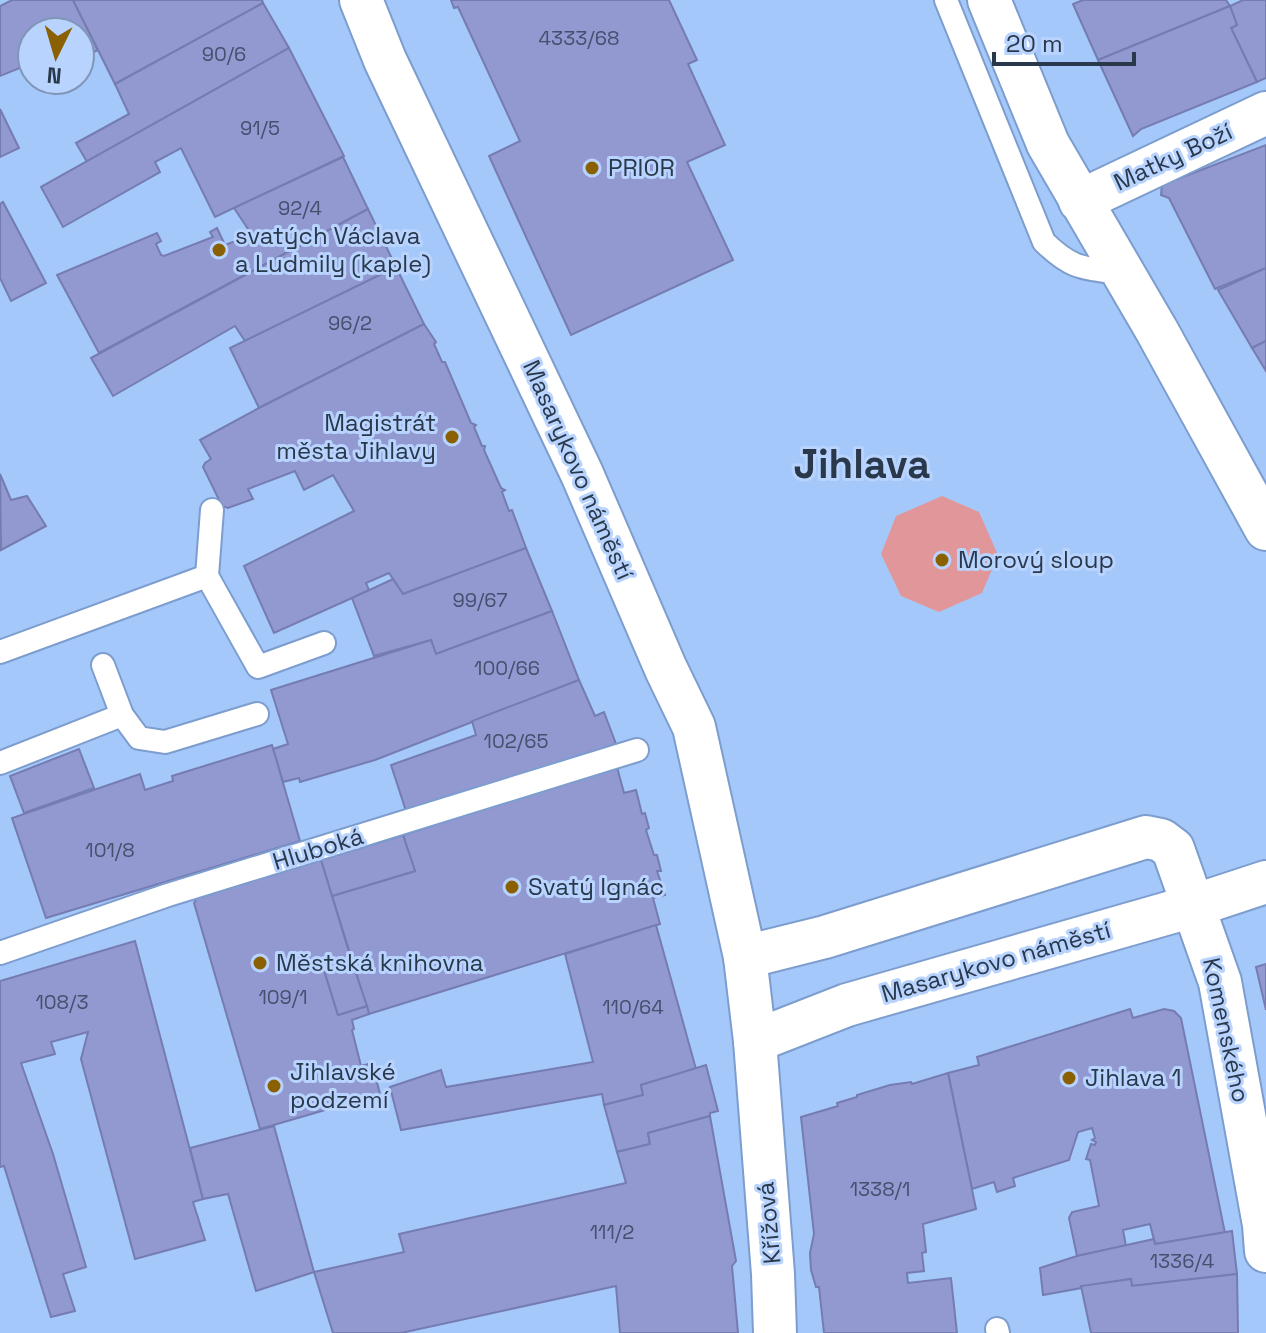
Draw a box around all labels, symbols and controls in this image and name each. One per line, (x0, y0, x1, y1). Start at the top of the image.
north arrow (16, 16, 96, 96)
scale bar (994, 16, 1134, 66)
house number: 4333/68 (539, 25, 619, 51)
text: 20 m (1006, 28, 1063, 59)
house number: 90/6 (202, 41, 246, 67)
text: N (46, 61, 63, 91)
house number: 91/5 (240, 115, 280, 141)
street label: Matky Boží (1109, 116, 1237, 197)
place label: PRIOR (608, 152, 675, 183)
marker: PRIOR (583, 159, 601, 177)
house number: 92/4 (278, 195, 322, 221)
place label: svatých Václava a Ludmily (kaple) (235, 220, 431, 279)
marker: svatých Václava a Ludmily (kaple) (210, 241, 228, 259)
house number: 96/2 (328, 310, 372, 336)
street label: Masarykovo náměstí (516, 355, 641, 585)
place label: Magistrát města Jihlavy (276, 407, 436, 466)
marker: Magistrát města Jihlavy (443, 428, 461, 446)
district label: Jihlava (794, 439, 930, 490)
place label: Morový sloup (958, 544, 1114, 575)
marker: Morový sloup (933, 551, 951, 569)
house number: 99/67 (452, 587, 508, 613)
house number: 100/66 (474, 655, 540, 681)
house number: 102/65 (484, 728, 548, 754)
street label: Hluboká (269, 820, 367, 877)
house number: 101/8 (85, 837, 135, 863)
place label: Svatý Ignác (528, 871, 664, 902)
marker: Svatý Ignác (503, 878, 521, 896)
street label: Masarykovo náměstí (878, 914, 1114, 1009)
place label: Městská knihovna (276, 947, 484, 978)
marker: Městská knihovna (251, 954, 269, 972)
street label: Komenského (1196, 955, 1257, 1105)
house number: 109/1 (258, 984, 308, 1010)
house number: 108/3 (35, 989, 89, 1015)
house number: 110/64 (602, 994, 664, 1020)
place label: Jihlavské podzemí (290, 1056, 396, 1115)
place label: Jihlava 1 (1085, 1062, 1181, 1093)
marker: Jihlava 1 (1060, 1069, 1078, 1087)
marker: Jihlavské podzemí (265, 1077, 283, 1095)
house number: 1338/1 (850, 1176, 910, 1202)
street label: Křížová (749, 1181, 788, 1265)
house number: 111/2 (590, 1219, 634, 1245)
house number: 1336/4 (1150, 1248, 1214, 1274)

